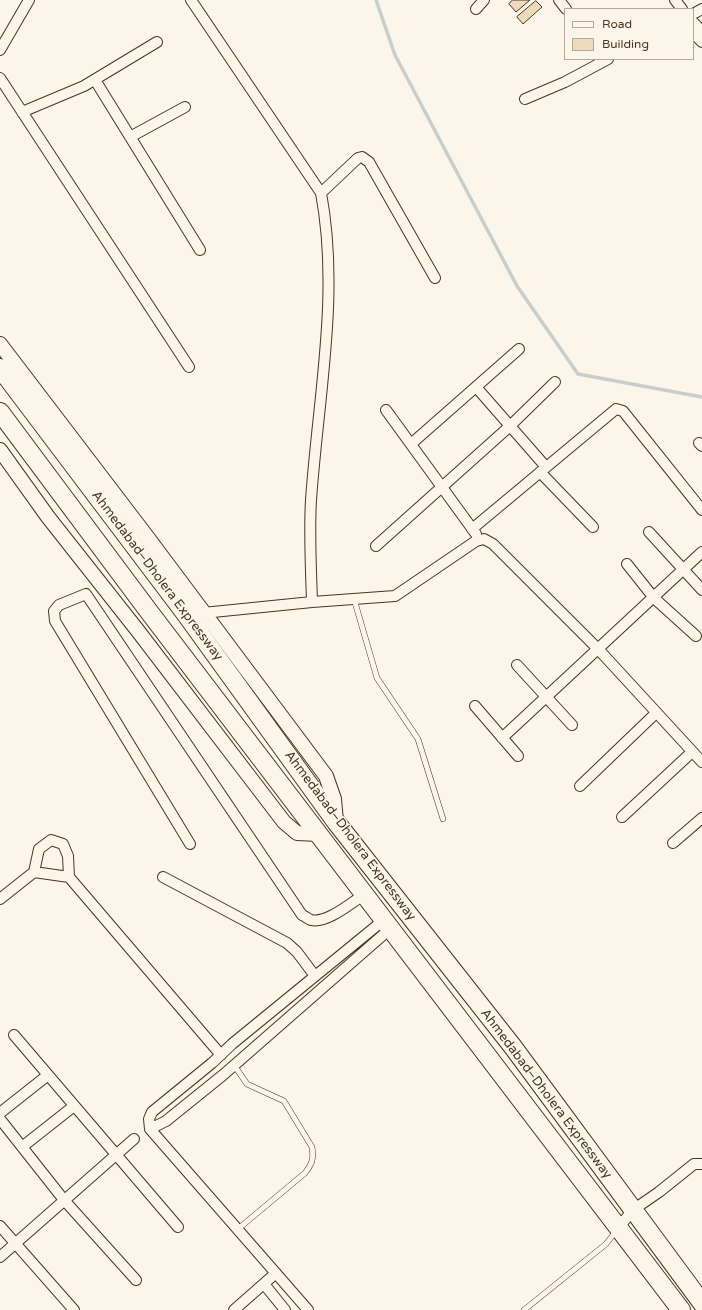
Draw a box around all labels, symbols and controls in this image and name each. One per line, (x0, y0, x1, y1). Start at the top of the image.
legend (564, 8, 694, 60)
text: Road (602, 17, 632, 31)
text: Building (602, 37, 649, 51)
street label: Ahmedabad–Dholera Expressway (88, 488, 226, 664)
street label: Ahmedabad–Dholera Expressway (281, 748, 419, 924)
street label: Ahmedabad–Dholera Expressway (477, 1006, 615, 1182)

